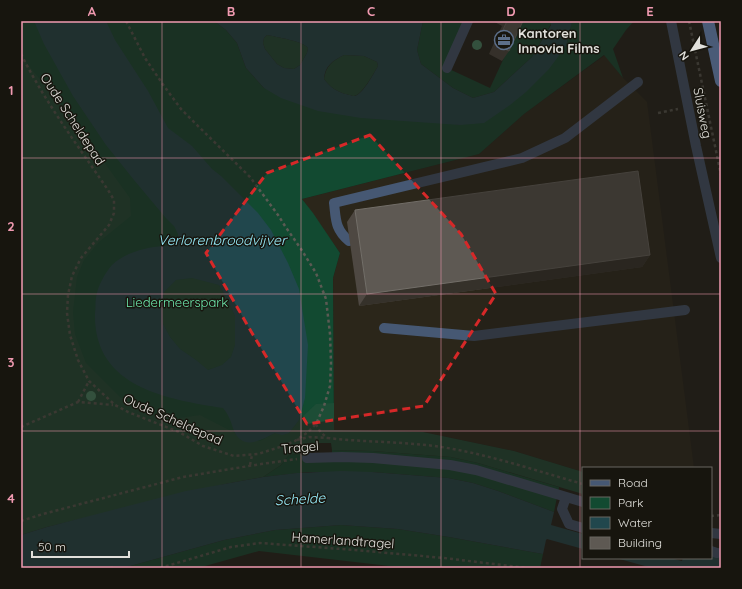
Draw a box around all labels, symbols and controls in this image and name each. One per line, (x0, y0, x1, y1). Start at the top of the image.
text: A (88, 3, 97, 19)
text: B (227, 3, 235, 19)
text: C (367, 3, 375, 19)
text: D (506, 3, 516, 19)
text: E (646, 3, 654, 19)
place label: Kantoren Innovia Films (518, 25, 599, 56)
office icon: Kantoren Innovia Films (493, 29, 515, 51)
north arrow (672, 30, 712, 70)
text: N (676, 48, 692, 63)
street label: Oude Scheldepad (37, 70, 109, 168)
text: 1 (8, 82, 14, 98)
street label: Sluisweg (690, 86, 716, 140)
text: 2 (7, 218, 15, 234)
water label: Verlorenbroodvijver (158, 231, 288, 249)
park label: Liedermeerspark (126, 294, 228, 310)
text: 3 (8, 354, 15, 370)
street label: Oude Scheldepad (121, 390, 225, 448)
street label: Tragel (280, 437, 320, 457)
legend (582, 467, 712, 559)
text: Road (618, 475, 648, 490)
water label: Schelde (274, 489, 327, 509)
text: 4 (7, 490, 15, 506)
text: Park (618, 495, 643, 510)
text: Water (618, 515, 653, 530)
street label: Hamerlandtragel (291, 528, 395, 552)
scale bar (32, 533, 129, 559)
text: Building (618, 535, 662, 550)
text: 50 m (38, 539, 66, 554)

